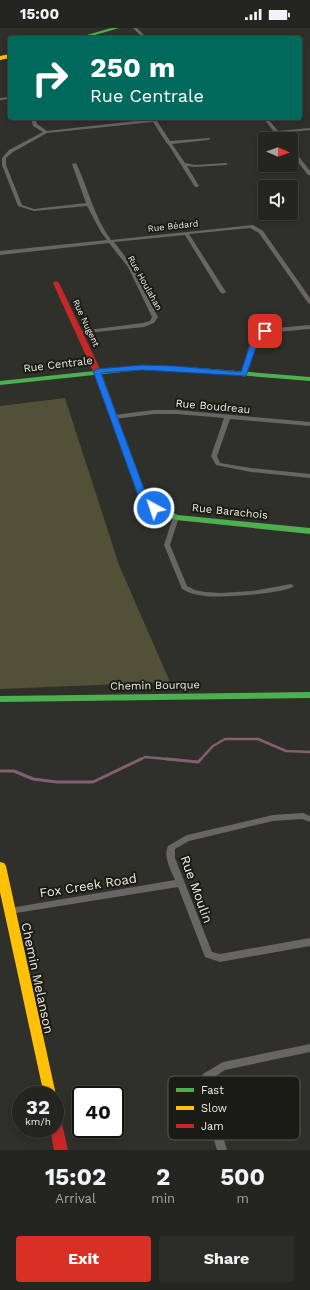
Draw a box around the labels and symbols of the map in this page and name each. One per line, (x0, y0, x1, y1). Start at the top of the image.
north arrow (258, 132, 298, 172)
street label: Rue Bédard (147, 218, 199, 234)
street label: Rue Houlahan (126, 254, 164, 312)
street label: Rue Nugent (71, 298, 101, 348)
pin (248, 314, 282, 348)
street label: Rue Centrale (23, 354, 93, 375)
street label: Rue Boudreau (175, 397, 251, 416)
position arrow (133, 487, 175, 529)
street label: Rue Barachois (191, 501, 269, 522)
street label: Chemin Bourque (110, 678, 200, 693)
street label: Rue Moulin (177, 853, 216, 925)
street label: Fox Creek Road (38, 870, 138, 901)
street label: Chemin Melanson (18, 921, 57, 1035)
legend (168, 1076, 300, 1140)
text: Fast (201, 1084, 224, 1097)
speed limit sign: 40 (72, 1086, 124, 1138)
text: Slow (201, 1102, 227, 1115)
text: Jam (201, 1120, 224, 1133)

